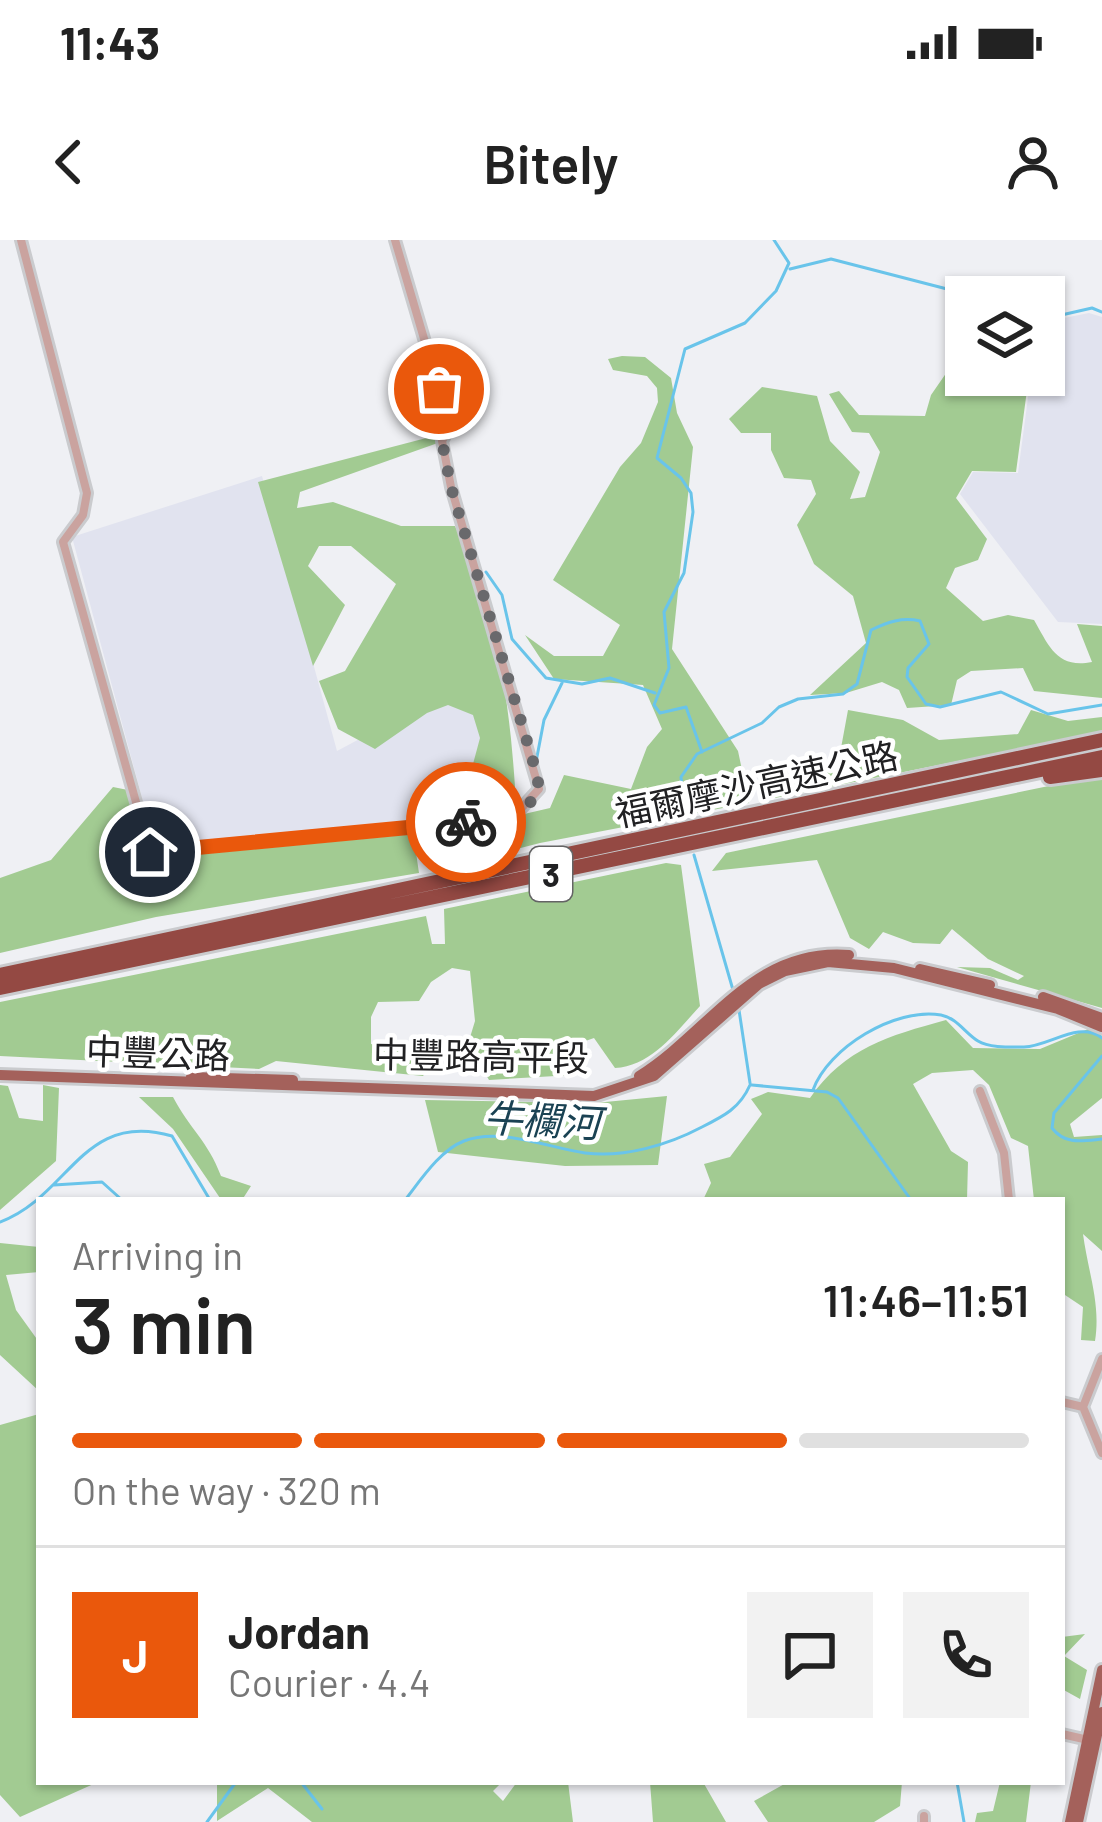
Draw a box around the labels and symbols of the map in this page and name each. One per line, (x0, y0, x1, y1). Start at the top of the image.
pin (388, 338, 490, 440)
street label: 福爾摩沙高速公路 (611, 732, 901, 834)
courier (406, 762, 526, 882)
pin (99, 801, 201, 903)
road number: 3 (530, 847, 572, 901)
street label: 中豐公路 (85, 1028, 231, 1076)
street label: 中豐路高平段 (373, 1032, 589, 1078)
water label: 牛欄河 (482, 1092, 609, 1146)

